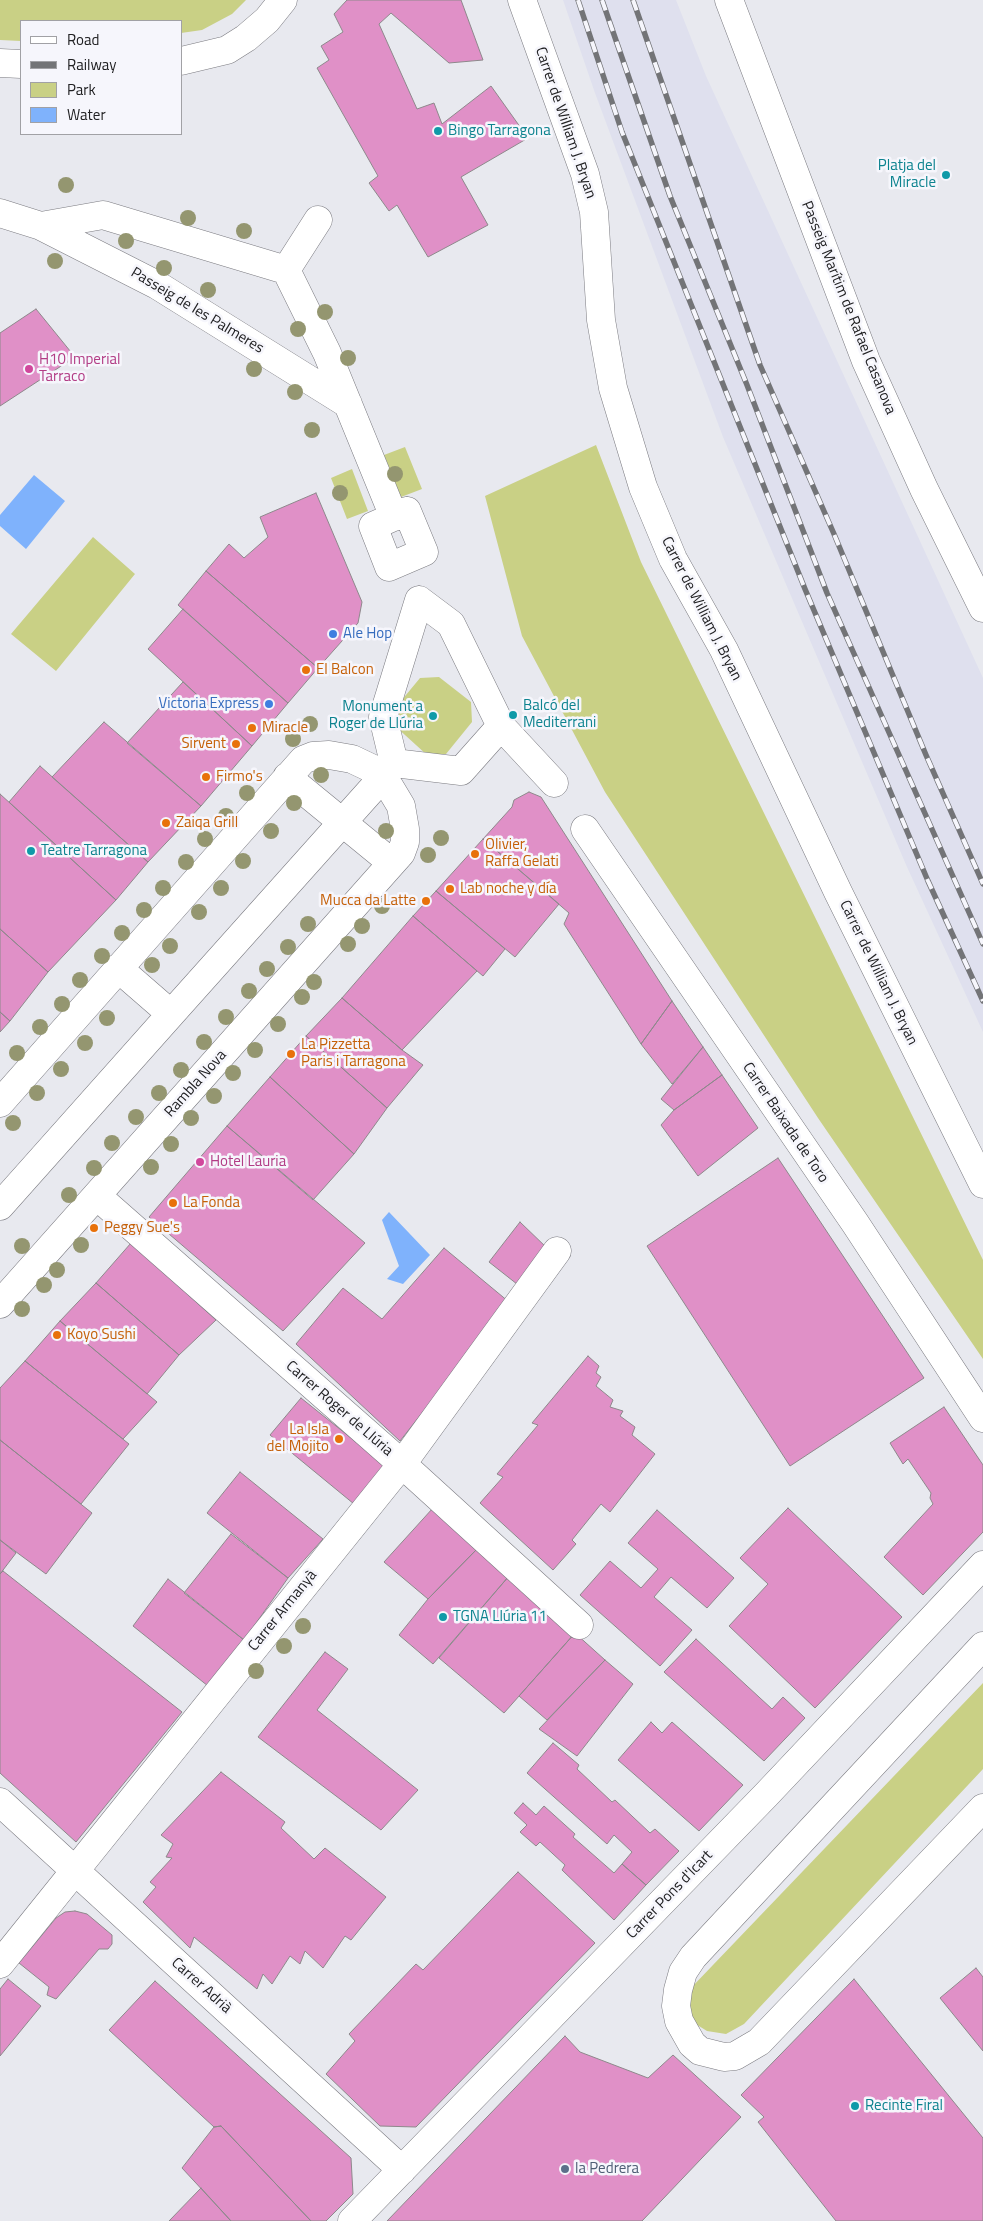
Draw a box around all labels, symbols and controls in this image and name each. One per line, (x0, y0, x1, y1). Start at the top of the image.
legend (20, 20, 182, 135)
text: Road (67, 28, 99, 51)
street label: Carrer de William J. Bryan (531, 45, 599, 201)
text: Railway (67, 53, 117, 76)
text: Park (67, 78, 96, 101)
text: Water (67, 103, 106, 126)
place label: Bingo Tarragona (448, 122, 551, 140)
marker: Bingo Tarragona (432, 125, 444, 137)
place label: Platja del Miracle (878, 157, 936, 192)
marker: Platja del Miracle (940, 169, 952, 181)
street label: Passeig Marítim de Rafael Casanova (797, 199, 899, 417)
street label: Passeig de les Palmeres (127, 264, 267, 358)
place label: H10 Imperial Tarraco (39, 351, 120, 386)
marker: H10 Imperial Tarraco (23, 363, 35, 375)
street label: Carrer de William J. Bryan (657, 534, 745, 684)
place label: Ale Hop (343, 625, 392, 643)
marker: Ale Hop (327, 628, 339, 640)
place label: El Balcon (316, 661, 374, 679)
marker: El Balcon (300, 664, 312, 676)
place label: Victoria Express (158, 695, 259, 713)
place label: Balcó del Mediterrani (523, 697, 596, 732)
marker: Victoria Express (263, 698, 275, 710)
place label: Monument a Roger de Llúria (329, 698, 423, 733)
marker: Balcó del Mediterrani (507, 709, 519, 721)
marker: Monument a Roger de Llúria (427, 710, 439, 722)
place label: Miracle (262, 719, 308, 737)
marker: Miracle (246, 722, 258, 734)
place label: Sirvent (181, 735, 226, 753)
marker: Sirvent (230, 738, 242, 750)
place label: Firmo's (216, 768, 263, 786)
marker: Firmo's (200, 771, 212, 783)
place label: Zaiqa Grill (176, 814, 238, 832)
marker: Zaiqa Grill (160, 817, 172, 829)
place label: Olivier, Raffa Gelati (485, 836, 559, 871)
place label: Teatre Tarragona (41, 842, 147, 860)
marker: Teatre Tarragona (25, 845, 37, 857)
marker: Olivier, Raffa Gelati (469, 848, 481, 860)
place label: Lab noche y día (460, 880, 557, 898)
marker: Lab noche y día (444, 883, 456, 895)
place label: Mucca da Latte (320, 892, 416, 910)
marker: Mucca da Latte (420, 895, 432, 907)
street label: Carrer de William J. Bryan (835, 898, 921, 1048)
place label: La Pizzetta Paris i Tarragona (301, 1036, 406, 1071)
street label: Rambla Nova (161, 1047, 231, 1121)
marker: La Pizzetta Paris i Tarragona (285, 1048, 297, 1060)
street label: Carrer Baixada de Toro (738, 1059, 832, 1187)
place label: Hotel Lauria (210, 1153, 286, 1171)
marker: Hotel Lauria (194, 1156, 206, 1168)
place label: La Fonda (183, 1194, 240, 1212)
marker: La Fonda (167, 1197, 179, 1209)
place label: Peggy Sue's (104, 1219, 180, 1237)
marker: Peggy Sue's (88, 1222, 100, 1234)
place label: Koyo Sushi (67, 1326, 136, 1344)
marker: Koyo Sushi (51, 1329, 63, 1341)
street label: Carrer Roger de Llúria (282, 1358, 396, 1460)
place label: La Isla del Mojito (267, 1421, 329, 1456)
marker: La Isla del Mojito (333, 1433, 345, 1445)
street label: Carrer Armanyà (245, 1567, 321, 1655)
place label: TGNA Llúria 11 (453, 1608, 547, 1626)
marker: TGNA Llúria 11 (437, 1611, 449, 1623)
street label: Carrer Pons d'Icart (623, 1847, 717, 1943)
street label: Carrer Adrià (167, 1954, 235, 2018)
place label: Recinte Firal (865, 2097, 943, 2115)
marker: Recinte Firal (849, 2100, 861, 2112)
place label: la Pedrera (575, 2160, 639, 2178)
marker: la Pedrera (559, 2163, 571, 2175)

